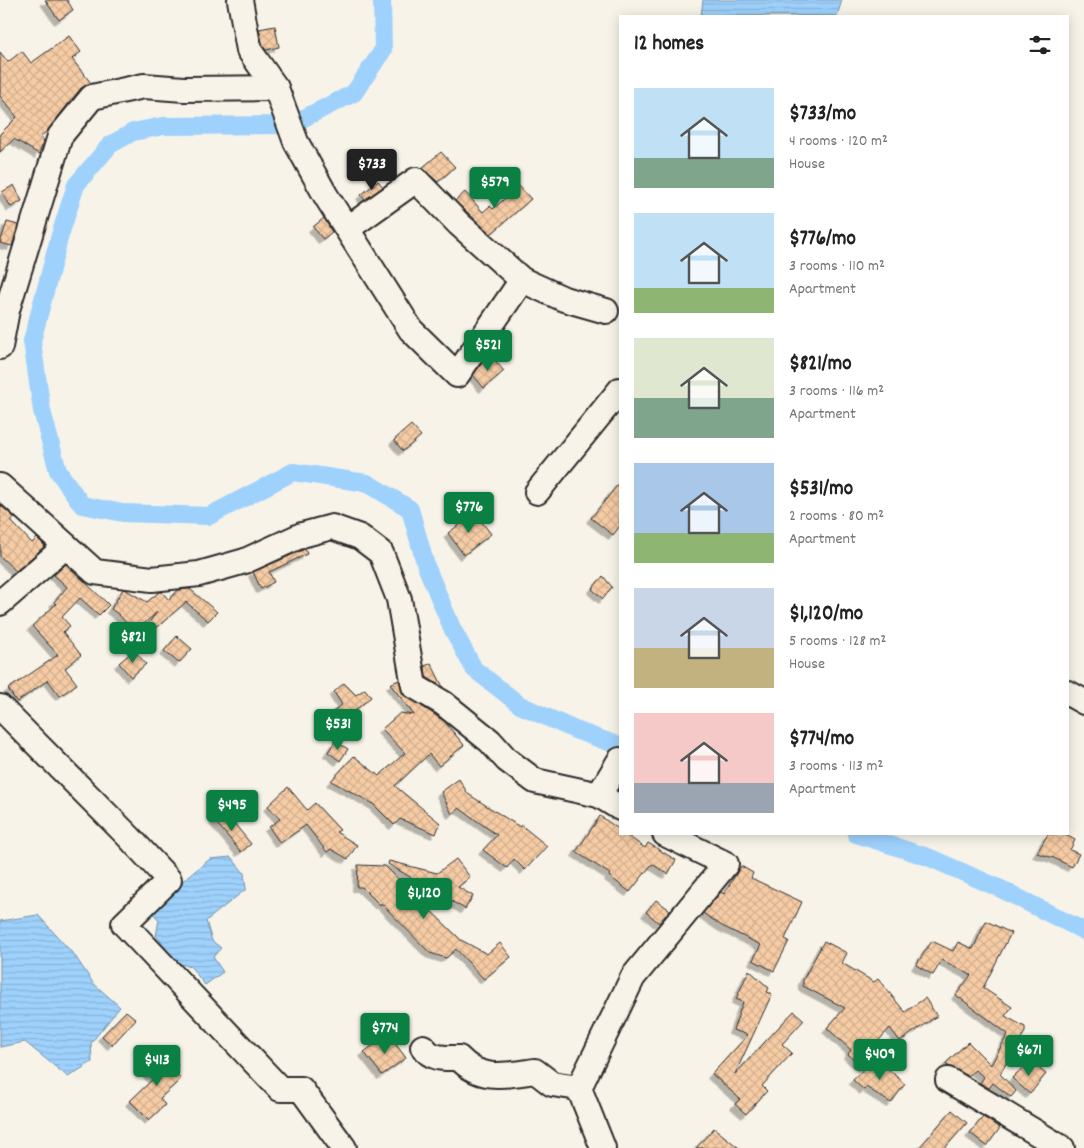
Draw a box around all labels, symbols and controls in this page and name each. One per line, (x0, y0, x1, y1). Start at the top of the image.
text: 12 homes (634, 30, 704, 60)
icon: filters (1026, 31, 1054, 59)
text: $733/mo (789, 100, 856, 130)
icon: home (674, 108, 734, 168)
text: 4 rooms · 120 m² (789, 130, 888, 153)
pin: $733 (342, 148, 402, 191)
text: $733 (358, 153, 386, 176)
text: House (789, 153, 825, 176)
pin: $579 (465, 166, 525, 209)
text: $579 (481, 171, 509, 194)
text: $776/mo (789, 225, 856, 255)
icon: home (674, 233, 734, 293)
text: 3 rooms · 110 m² (789, 255, 885, 278)
text: Apartment (789, 278, 856, 301)
pin: $521 (458, 330, 518, 372)
text: $521 (475, 334, 501, 357)
text: $821/mo (789, 350, 852, 380)
icon: home (674, 358, 734, 418)
text: 3 rooms · 116 m² (789, 380, 884, 403)
text: Apartment (789, 403, 856, 426)
text: $531/mo (789, 475, 853, 505)
icon: home (674, 483, 734, 543)
pin: $776 (439, 492, 499, 534)
text: $776 (455, 496, 483, 519)
text: 2 rooms · 80 m² (789, 505, 884, 528)
text: Apartment (789, 528, 856, 551)
text: $1,120/mo (789, 600, 863, 630)
icon: home (674, 608, 734, 668)
pin: $821 (103, 622, 163, 664)
text: $821 (120, 626, 146, 649)
text: 5 rooms · 128 m² (789, 630, 886, 653)
text: House (789, 653, 825, 676)
pin: $531 (308, 708, 368, 751)
text: $531 (325, 713, 351, 736)
text: $774/mo (789, 725, 854, 755)
icon: home (674, 733, 734, 793)
text: 3 rooms · 113 m² (789, 755, 883, 778)
text: Apartment (789, 778, 856, 801)
pin: $495 (202, 790, 262, 832)
text: $495 (217, 794, 247, 817)
pin: $1,120 (383, 878, 465, 920)
text: $1,120 (407, 882, 441, 905)
pin: $774 (355, 1012, 415, 1055)
text: $774 (371, 1017, 399, 1040)
pin: $671 (999, 1034, 1059, 1077)
pin: $409 (850, 1038, 910, 1081)
text: $671 (1016, 1039, 1042, 1062)
text: $409 (865, 1043, 895, 1066)
pin: $413 (127, 1044, 187, 1087)
text: $413 (144, 1049, 170, 1072)

